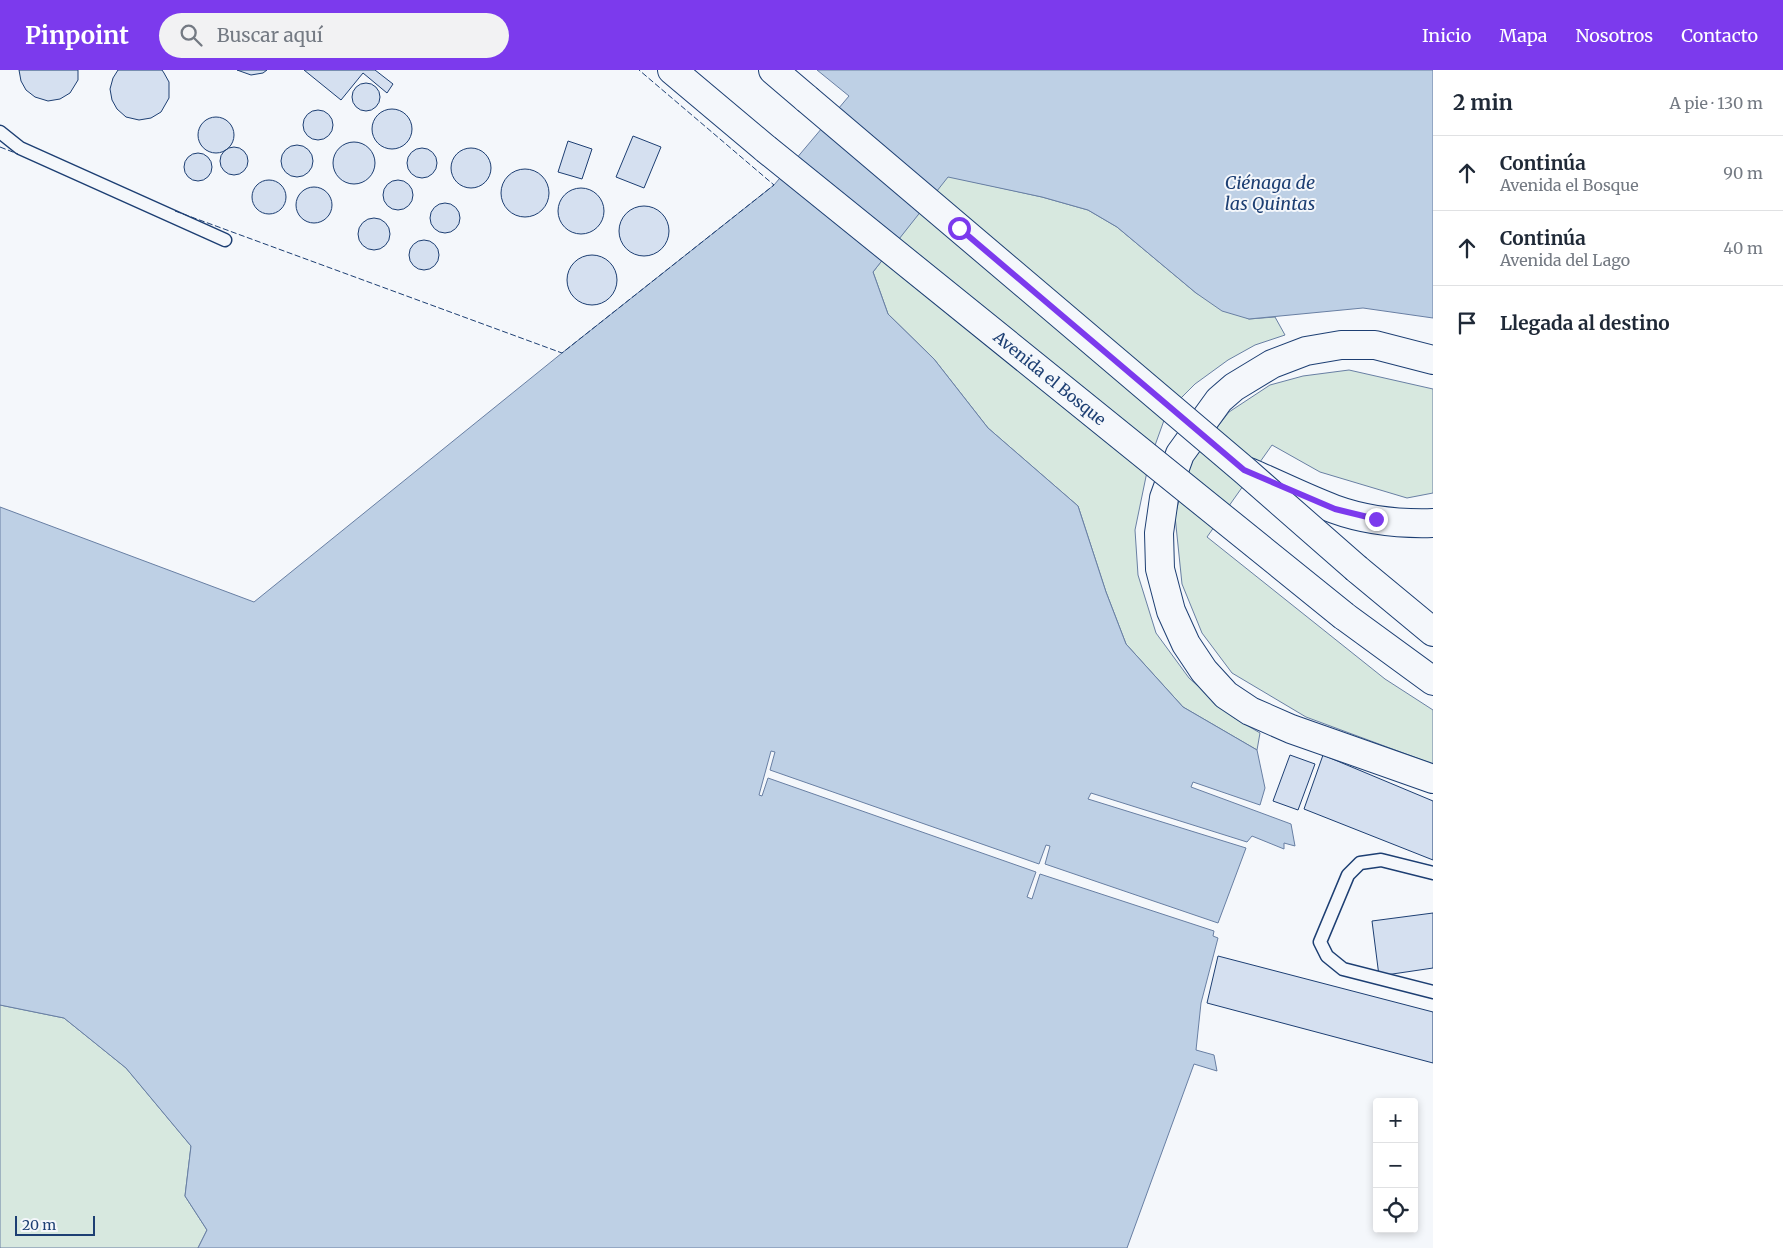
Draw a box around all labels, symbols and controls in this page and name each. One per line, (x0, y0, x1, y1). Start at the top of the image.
search box (159, 13, 509, 58)
text: Pinpoint (25, 20, 129, 51)
icon: search (177, 21, 205, 49)
text: Buscar aquí (217, 23, 323, 47)
text: Inicio (1422, 24, 1471, 47)
text: Mapa (1499, 24, 1548, 47)
text: Nosotros (1576, 24, 1653, 47)
text: Contacto (1681, 24, 1758, 47)
text: 2 min (1453, 89, 1513, 116)
text: A pie · 130 m (1670, 93, 1763, 113)
text: Continúa (1500, 151, 1586, 175)
icon: ahead (1453, 159, 1481, 187)
text: 90 m (1723, 163, 1763, 183)
water label: Ciénaga de las Quintas (1225, 171, 1315, 215)
text: Avenida el Bosque (1500, 175, 1639, 195)
route start (948, 217, 971, 240)
text: Continúa (1500, 226, 1586, 250)
icon: ahead (1453, 234, 1481, 262)
text: 40 m (1723, 238, 1763, 258)
text: Avenida del Lago (1500, 250, 1630, 270)
icon: arrive (1453, 309, 1481, 337)
text: Llegada al destino (1500, 311, 1670, 335)
street label: Avenida el Bosque (989, 326, 1110, 429)
route end (1365, 508, 1388, 531)
map controls (1373, 1098, 1418, 1233)
button: + (1373, 1098, 1418, 1143)
button: − (1373, 1143, 1418, 1188)
button: locate (1373, 1188, 1418, 1233)
scale bar (15, 1213, 95, 1236)
text: 20 m (22, 1216, 56, 1234)

